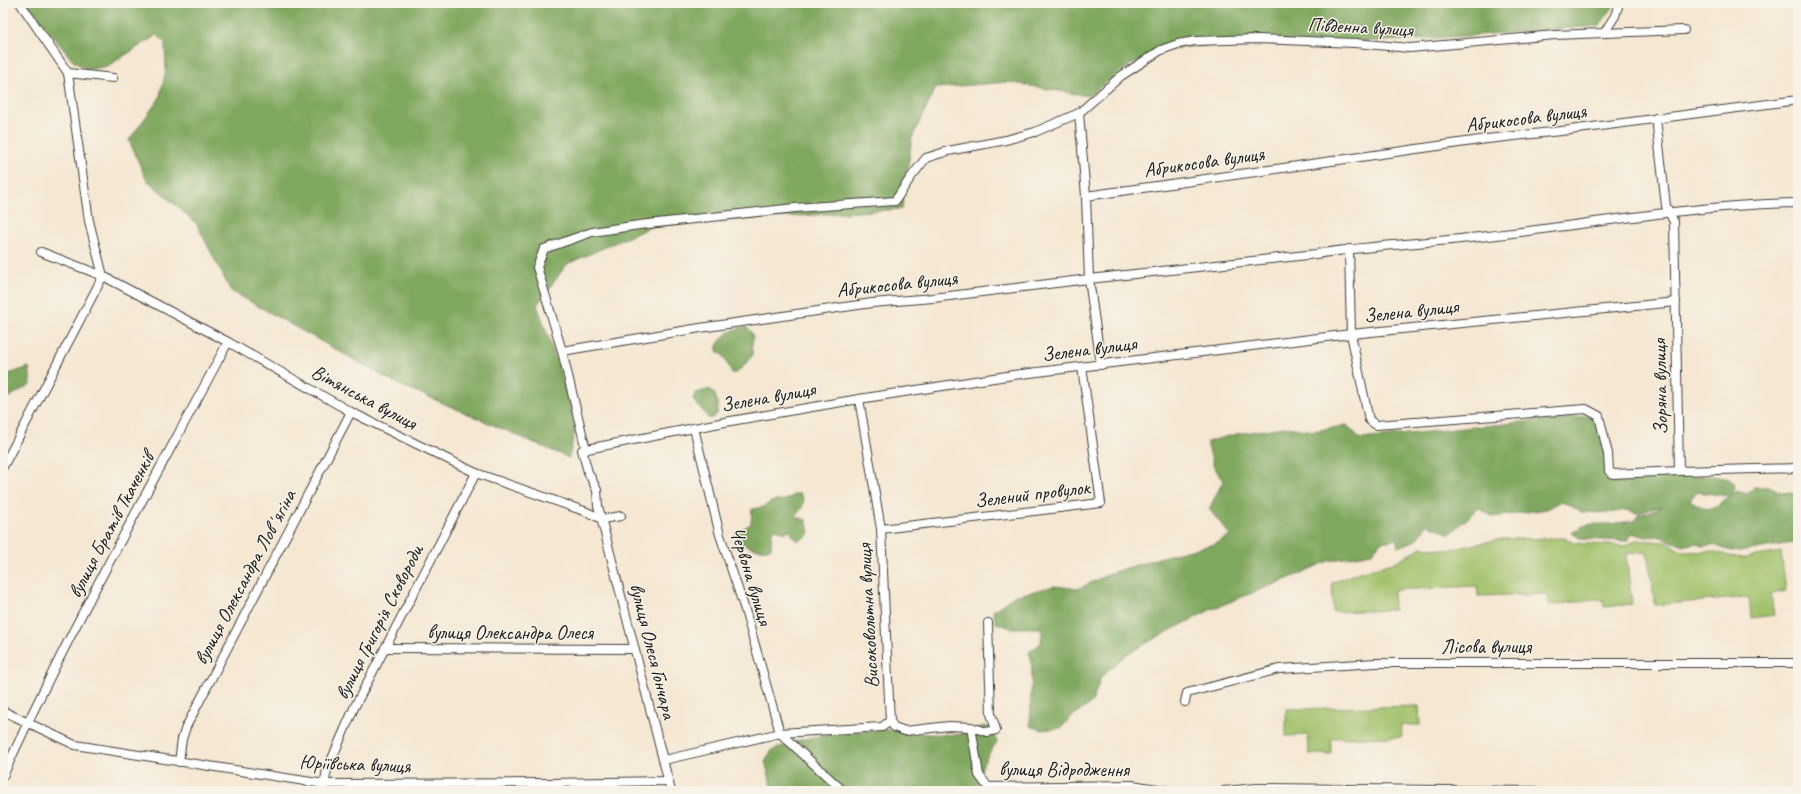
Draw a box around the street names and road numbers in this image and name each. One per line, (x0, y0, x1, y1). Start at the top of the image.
street label: Південна вулиця (1307, 12, 1415, 42)
street label: Абрикосова вулиця (1464, 98, 1588, 138)
street label: Абрикосова вулиця (1142, 141, 1266, 183)
street label: Абрикосова вулиця (836, 265, 959, 303)
street label: Зелена вулиця (1362, 293, 1462, 328)
street label: Зелена вулиця (1040, 331, 1140, 367)
street label: Зоряна вулиця (1647, 337, 1673, 435)
street label: Вітянська вулиця (307, 359, 422, 436)
street label: Зелена вулиця (719, 376, 819, 418)
street label: вулиця Братів Ткаченків (62, 444, 162, 602)
street label: Зелений провулок (973, 474, 1093, 513)
street label: вулиця Олександра Ловʼягіна (188, 484, 302, 669)
street label: Червона вулиця (724, 524, 778, 630)
street label: вулиця Григорія Сковороди (329, 539, 429, 704)
street label: Високовольтна вулиця (852, 541, 884, 689)
street label: вулиця Олеся Гончара (624, 581, 682, 723)
street label: вулиця Олександра Олеся (427, 620, 594, 645)
street label: Лісова вулиця (1441, 634, 1533, 659)
street label: Юріївська вулиця (299, 750, 412, 778)
street label: вулиця Відродження (999, 757, 1131, 782)

